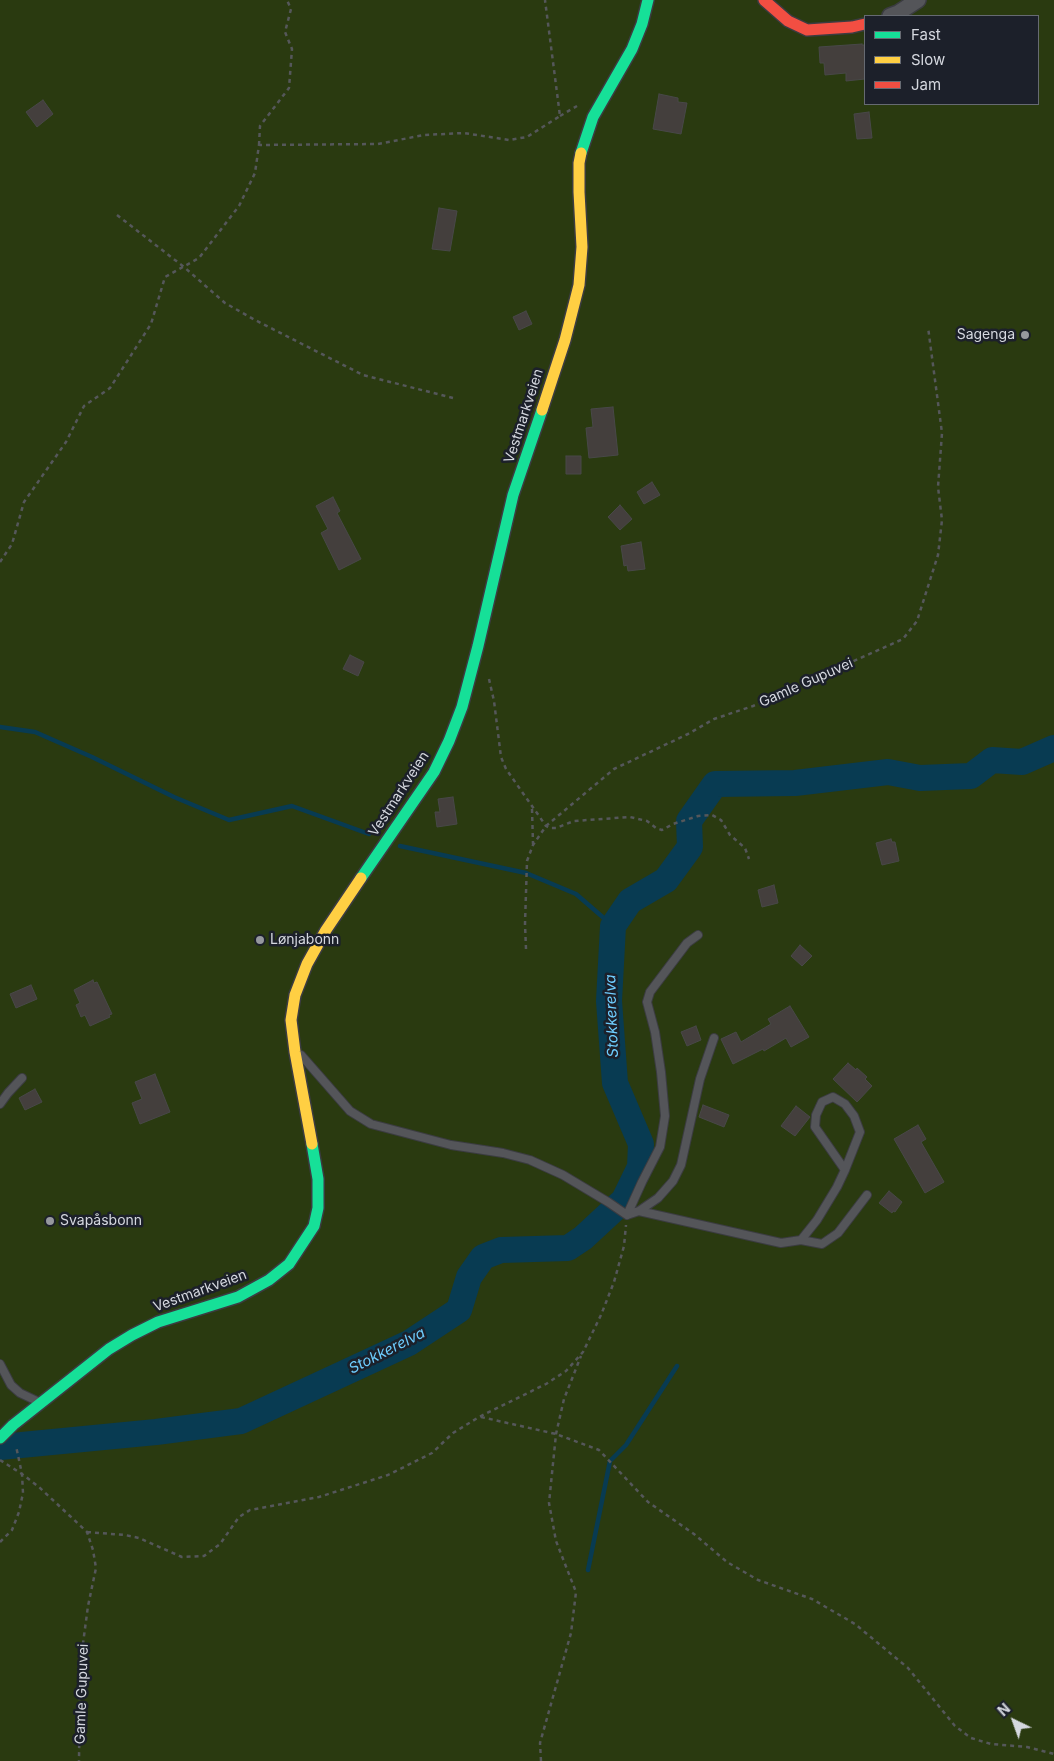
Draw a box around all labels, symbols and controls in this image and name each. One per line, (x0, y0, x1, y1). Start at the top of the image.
legend (864, 15, 1039, 105)
text: Fast (911, 25, 941, 44)
text: Slow (911, 50, 945, 69)
text: Jam (911, 75, 941, 94)
place label: Sagenga (957, 327, 1015, 343)
marker: Sagenga (1019, 329, 1031, 341)
street label: Vestmarkveien (501, 367, 547, 465)
street label: Gamle Gupuvei (757, 655, 855, 711)
street label: Vestmarkveien (365, 748, 433, 840)
place label: Lønjabonn (270, 932, 339, 948)
marker: Lønjabonn (254, 934, 266, 946)
water label: Stokkerelva (602, 974, 622, 1058)
place label: Svapåsbonn (60, 1213, 142, 1229)
marker: Svapåsbonn (44, 1215, 56, 1227)
street label: Vestmarkveien (151, 1266, 249, 1316)
water label: Stokkerelva (346, 1324, 428, 1378)
street label: Gamle Gupuvei (72, 1643, 92, 1745)
north arrow (989, 1696, 1039, 1746)
text: N (994, 1700, 1013, 1719)

